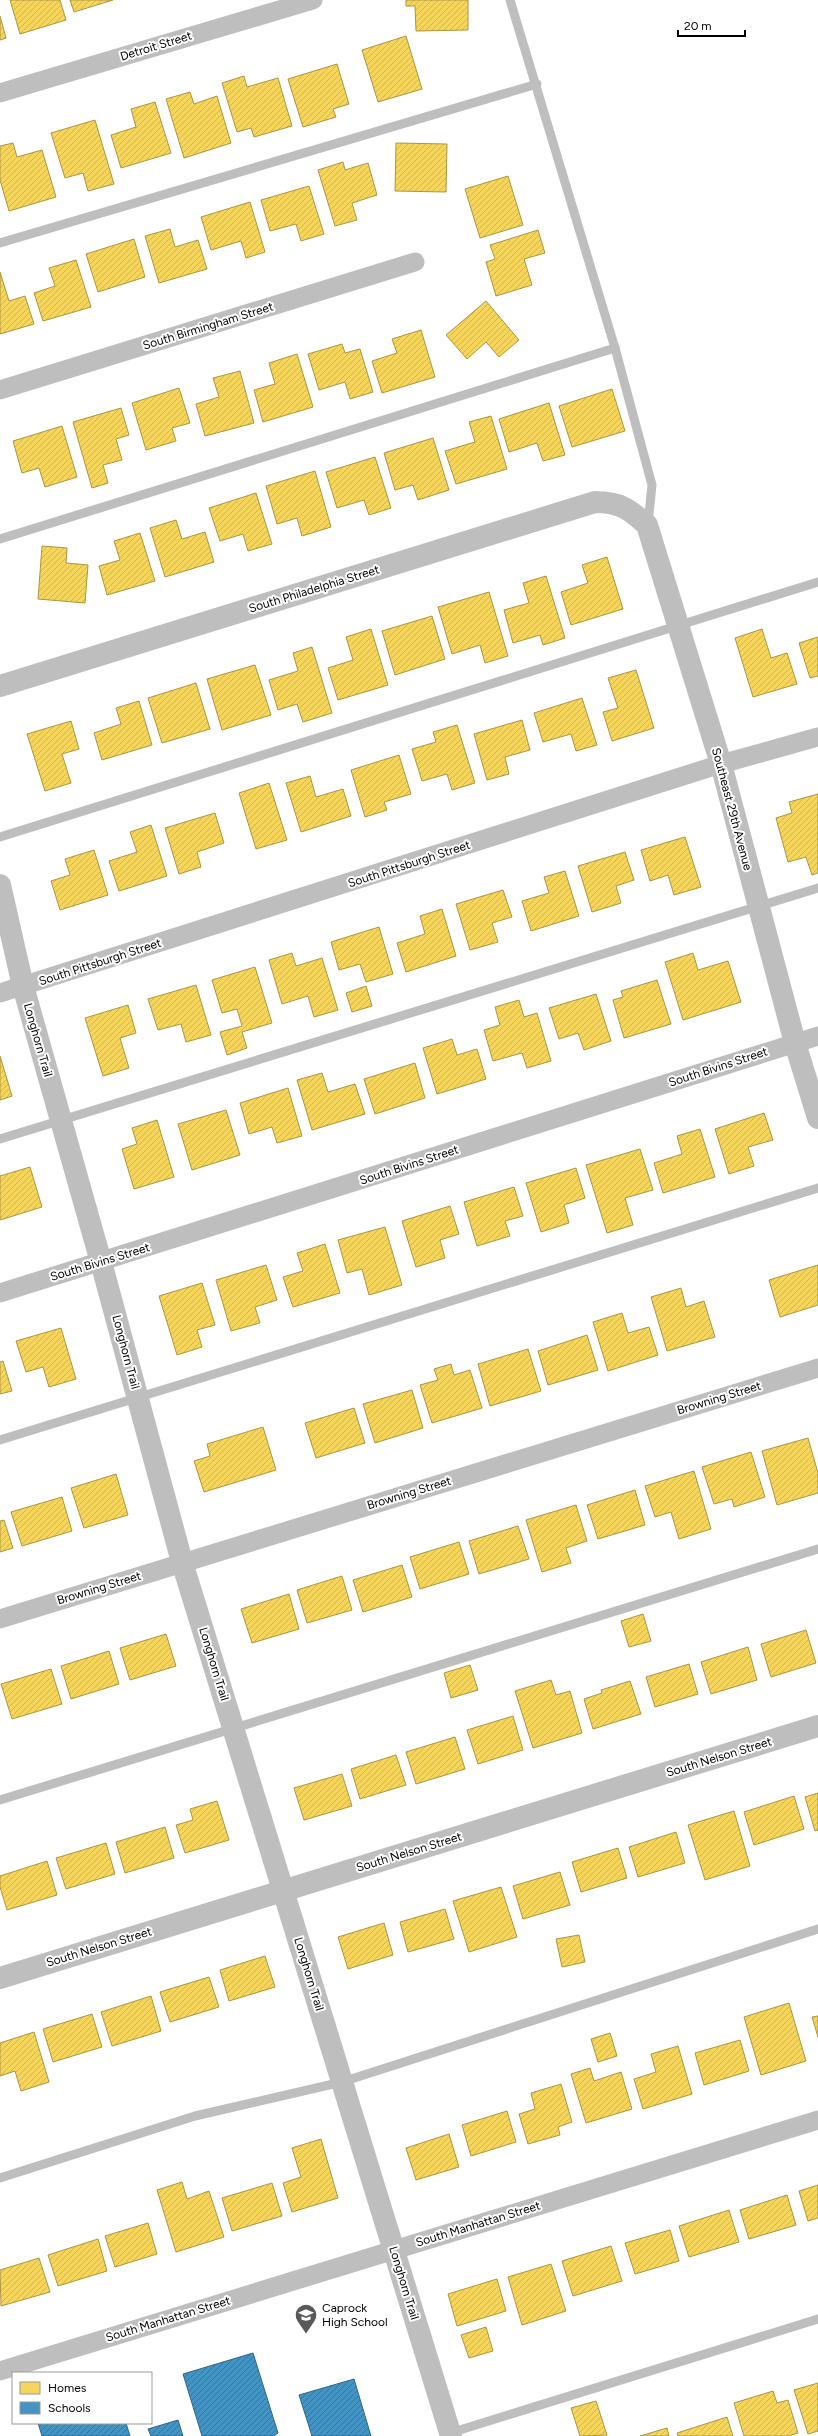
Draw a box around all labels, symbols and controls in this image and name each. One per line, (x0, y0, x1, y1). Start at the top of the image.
scale bar (678, 12, 745, 38)
text: 20 m (684, 19, 712, 33)
street label: Detroit Street (118, 28, 194, 64)
street label: South Birmingham Street (141, 299, 275, 353)
street label: South Philadelphia Street (247, 562, 381, 616)
street label: Southeast 29th Avenue (709, 746, 755, 872)
street label: South Pittsburgh Street (346, 837, 472, 890)
street label: South Pittsburgh Street (37, 935, 163, 988)
street label: Longhorn Trail (21, 1002, 55, 1078)
street label: South Bivins Street (667, 1044, 770, 1090)
street label: South Bivins Street (358, 1142, 461, 1188)
street label: South Bivins Street (49, 1240, 152, 1284)
street label: Longhorn Trail (109, 1313, 143, 1391)
street label: Browning Street (675, 1378, 763, 1417)
street label: Browning Street (365, 1473, 453, 1512)
street label: Browning Street (55, 1568, 143, 1607)
street label: Longhorn Trail (196, 1626, 232, 1702)
street label: South Nelson Street (665, 1734, 774, 1780)
street label: South Nelson Street (355, 1829, 464, 1875)
street label: South Nelson Street (45, 1924, 154, 1970)
street label: Longhorn Trail (291, 1936, 327, 2012)
street label: South Manhattan Street (414, 2198, 542, 2250)
street label: Longhorn Trail (386, 2245, 422, 2321)
street label: South Manhattan Street (104, 2293, 232, 2345)
place label: Caprock High School (322, 2301, 388, 2329)
school or university icon: Caprock High School (293, 2302, 319, 2335)
legend (12, 2372, 152, 2424)
text: Homes (48, 2381, 87, 2395)
text: Schools (48, 2401, 91, 2415)

